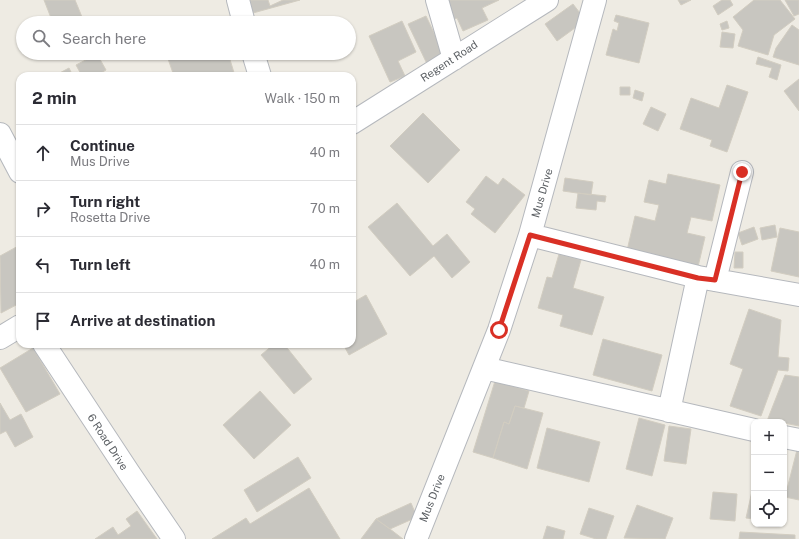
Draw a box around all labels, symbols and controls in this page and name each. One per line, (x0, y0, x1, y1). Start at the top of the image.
search box (16, 16, 356, 60)
icon: search (30, 27, 52, 49)
text: Search here (62, 30, 146, 47)
street label: Regent Road (418, 38, 480, 84)
text: 2 min (32, 88, 77, 108)
text: Walk · 150 m (265, 91, 340, 106)
text: Continue (70, 137, 135, 154)
icon: ahead (32, 142, 54, 164)
text: 40 m (309, 145, 340, 160)
text: Mus Drive (70, 154, 130, 169)
route end (733, 163, 751, 181)
street label: Mus Drive (529, 167, 555, 219)
text: Turn right (70, 193, 140, 210)
icon: right (32, 198, 54, 220)
text: 70 m (310, 201, 340, 216)
text: Rosetta Drive (70, 210, 150, 225)
icon: left (32, 254, 54, 276)
text: Turn left (70, 256, 131, 273)
text: 40 m (309, 257, 340, 272)
icon: arrive (32, 310, 54, 332)
text: Arrive at destination (70, 312, 215, 329)
route start (490, 321, 508, 339)
street label: 6 Road Drive (85, 412, 131, 472)
map controls (751, 419, 787, 527)
button: + (751, 419, 787, 455)
button: − (751, 455, 787, 491)
street label: Mus Drive (417, 472, 447, 524)
button: locate (751, 491, 787, 527)

